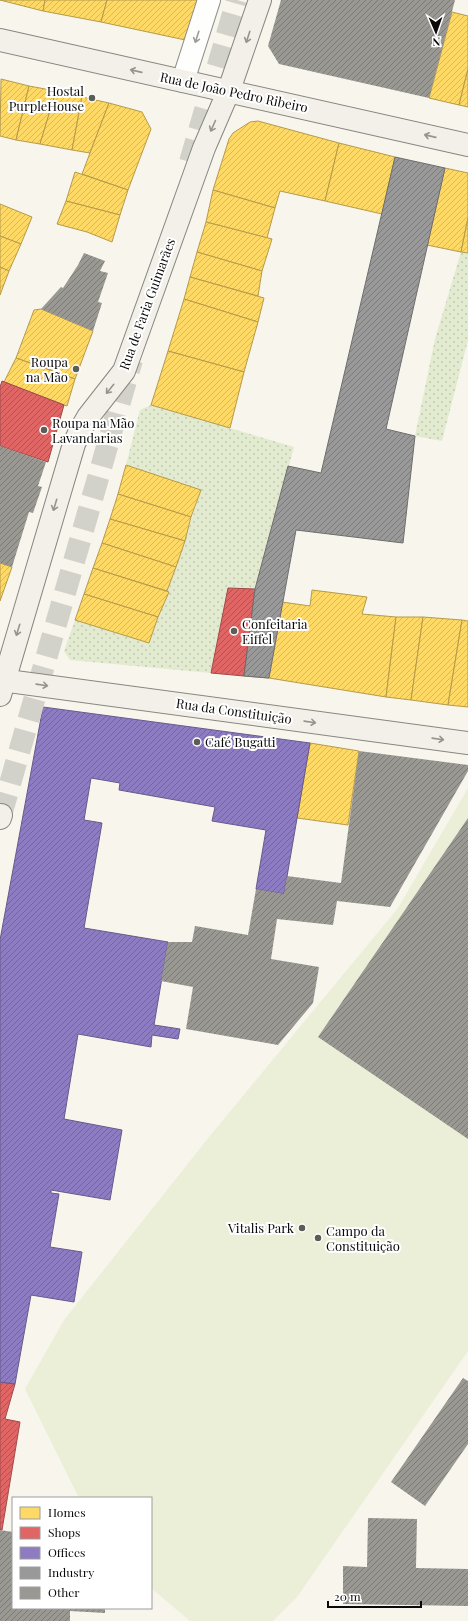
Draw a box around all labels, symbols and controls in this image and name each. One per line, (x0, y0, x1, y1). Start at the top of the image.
north arrow (416, 12, 456, 52)
one-way arrow (193, 31, 200, 44)
one-way arrow (244, 31, 252, 43)
text: N (432, 35, 441, 50)
one-way arrow (130, 66, 143, 74)
street label: Rua de João Pedro Ribeiro (159, 68, 310, 116)
place label: Hostal PurpleHouse (9, 82, 84, 114)
marker: Hostal PurpleHouse (87, 93, 97, 103)
one-way arrow (209, 120, 217, 132)
one-way arrow (424, 132, 437, 140)
street label: Rua de Faria Guimarães (115, 235, 178, 372)
place label: Roupa na Mão (26, 353, 69, 385)
marker: Roupa na Mão (71, 364, 81, 374)
one-way arrow (105, 384, 114, 394)
place label: Roupa na Mão Lavandarias (52, 414, 134, 446)
marker: Roupa na Mão Lavandarias (39, 425, 49, 435)
one-way arrow (51, 499, 58, 512)
place label: Confeitaria Eiffel (242, 615, 308, 647)
one-way arrow (14, 623, 21, 636)
marker: Confeitaria Eiffel (229, 626, 239, 636)
one-way arrow (35, 681, 48, 689)
street label: Rua da Constituição (175, 694, 293, 727)
one-way arrow (303, 718, 316, 726)
place label: Café Bugatti (205, 733, 276, 750)
one-way arrow (431, 735, 444, 743)
marker: Café Bugatti (192, 737, 202, 747)
place label: Vitalis Park (227, 1219, 295, 1236)
place label: Campo da Constituição (326, 1222, 400, 1254)
marker: Vitalis Park (297, 1223, 307, 1233)
marker: Campo da Constituição (313, 1233, 323, 1243)
legend (12, 1497, 152, 1609)
text: Homes (48, 1504, 86, 1520)
text: Shops (48, 1524, 80, 1540)
text: Offices (48, 1544, 85, 1560)
text: Industry (48, 1564, 94, 1580)
scale bar (328, 1583, 421, 1609)
text: Other (48, 1584, 80, 1600)
text: 20 m (334, 1588, 361, 1604)

